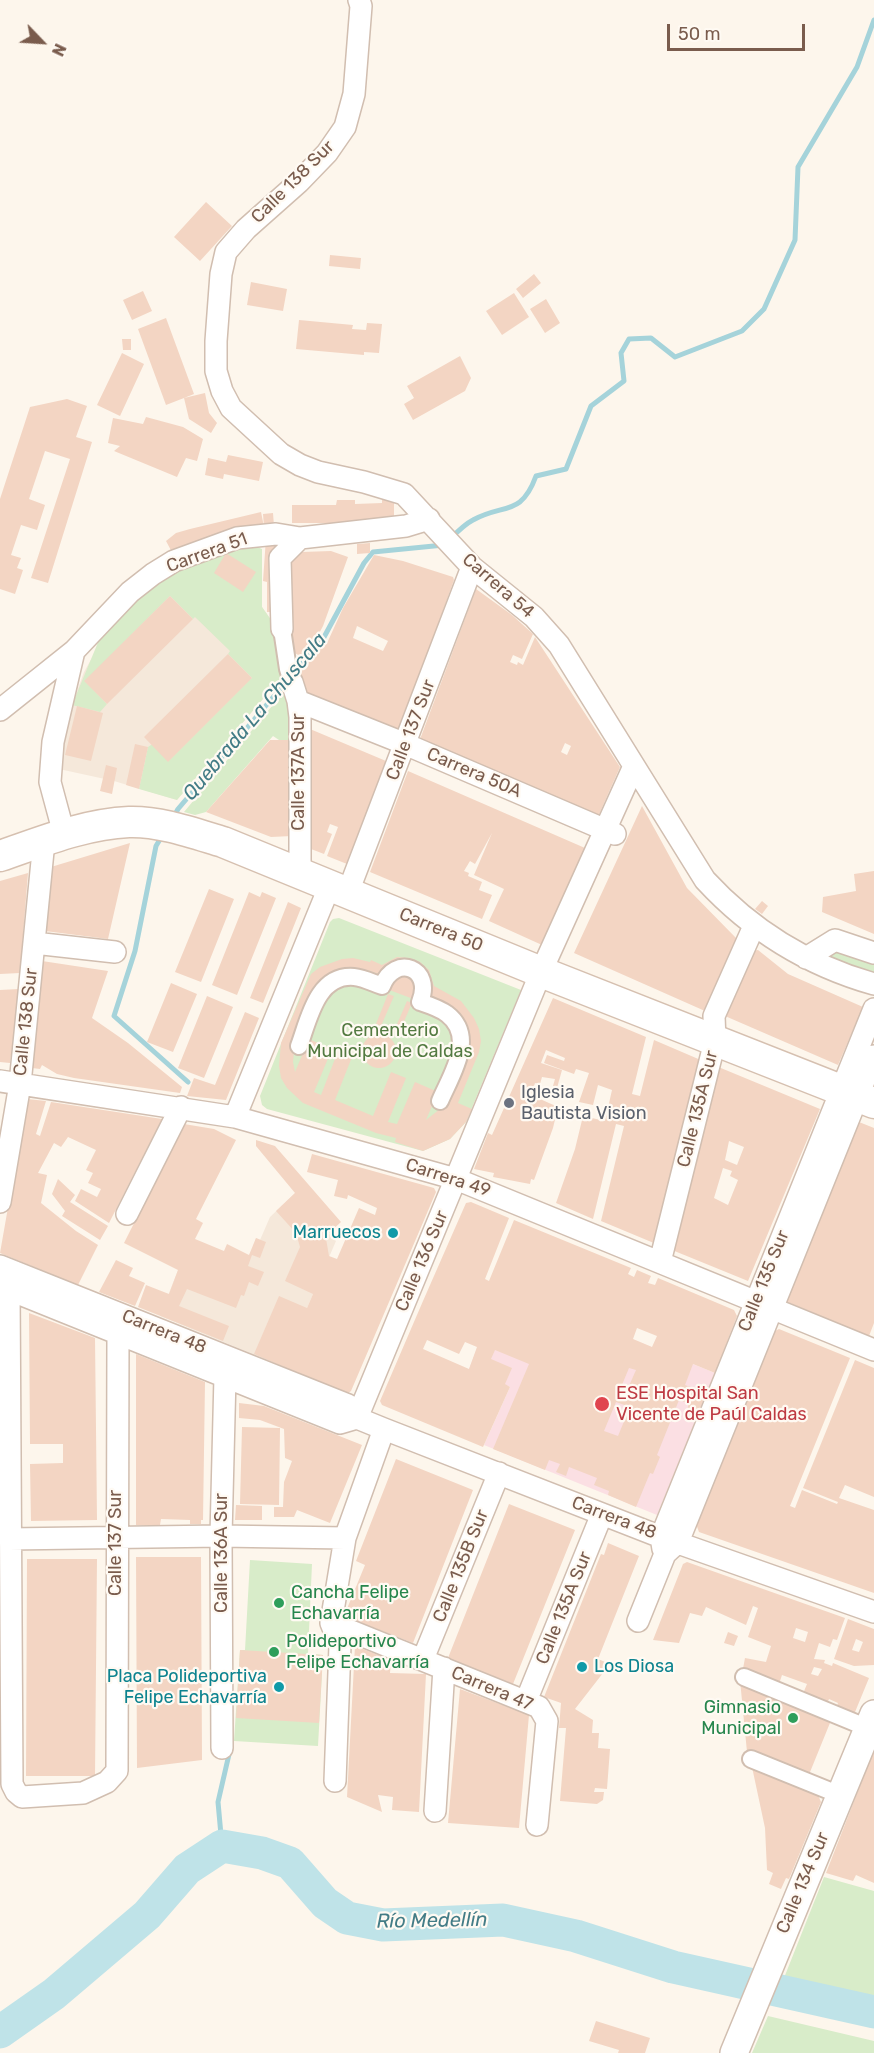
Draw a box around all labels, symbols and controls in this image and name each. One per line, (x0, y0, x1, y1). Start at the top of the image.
north arrow (12, 12, 72, 72)
scale bar (670, 12, 808, 50)
text: 50 m (678, 23, 721, 45)
text: N (48, 41, 70, 59)
street label: Calle 138 Sur (247, 136, 339, 228)
street label: Carrera 51 (164, 528, 250, 578)
street label: Carrera 54 (458, 549, 538, 623)
water label: Quebrada La Chuscala (178, 628, 332, 806)
street label: Calle 137 Sur (382, 677, 440, 783)
street label: Calle 137A Sur (288, 713, 310, 831)
street label: Carrera 50A (423, 743, 525, 803)
street label: Carrera 50 (396, 903, 486, 957)
street label: Calle 138 Sur (10, 967, 42, 1077)
park label: Cementerio Municipal de Caldas (307, 1020, 473, 1062)
street label: Calle 135A Sur (673, 1048, 723, 1170)
place label: Iglesia Bautista Vision (521, 1082, 647, 1124)
marker: Iglesia Bautista Vision (502, 1096, 516, 1110)
street label: Carrera 49 (403, 1154, 493, 1202)
street label: Calle 136 Sur (391, 1207, 453, 1315)
place label: Marruecos (293, 1222, 381, 1244)
marker: Marruecos (386, 1226, 400, 1240)
street label: Calle 135 Sur (734, 1227, 794, 1335)
street label: Carrera 48 (119, 1305, 209, 1359)
place label: ESE Hospital San Vicente de Paúl Caldas (616, 1383, 807, 1426)
marker: ESE Hospital San Vicente de Paúl Caldas (593, 1395, 611, 1413)
street label: Calle 137 Sur (105, 1490, 127, 1596)
street label: Carrera 48 (569, 1492, 659, 1544)
street label: Calle 136A Sur (211, 1493, 233, 1613)
street label: Calle 135B Sur (429, 1506, 493, 1626)
street label: Calle 135A Sur (532, 1548, 596, 1668)
place label: Cancha Felipe Echavarría (291, 1582, 409, 1624)
marker: Cancha Felipe Echavarría (272, 1596, 286, 1610)
place label: Polideportivo Felipe Echavarría (286, 1631, 429, 1674)
marker: Polideportivo Felipe Echavarría (267, 1645, 281, 1659)
place label: Los Diosa (594, 1656, 674, 1678)
marker: Los Diosa (575, 1660, 589, 1674)
street label: Carrera 47 (448, 1662, 536, 1716)
place label: Placa Polideportiva Felipe Echavarría (107, 1666, 267, 1708)
marker: Placa Polideportiva Felipe Echavarría (272, 1680, 286, 1694)
place label: Gimnasio Municipal (701, 1697, 781, 1740)
marker: Gimnasio Municipal (786, 1711, 800, 1725)
street label: Calle 134 Sur (772, 1829, 834, 1937)
water label: Río Medellín (376, 1908, 488, 1934)

